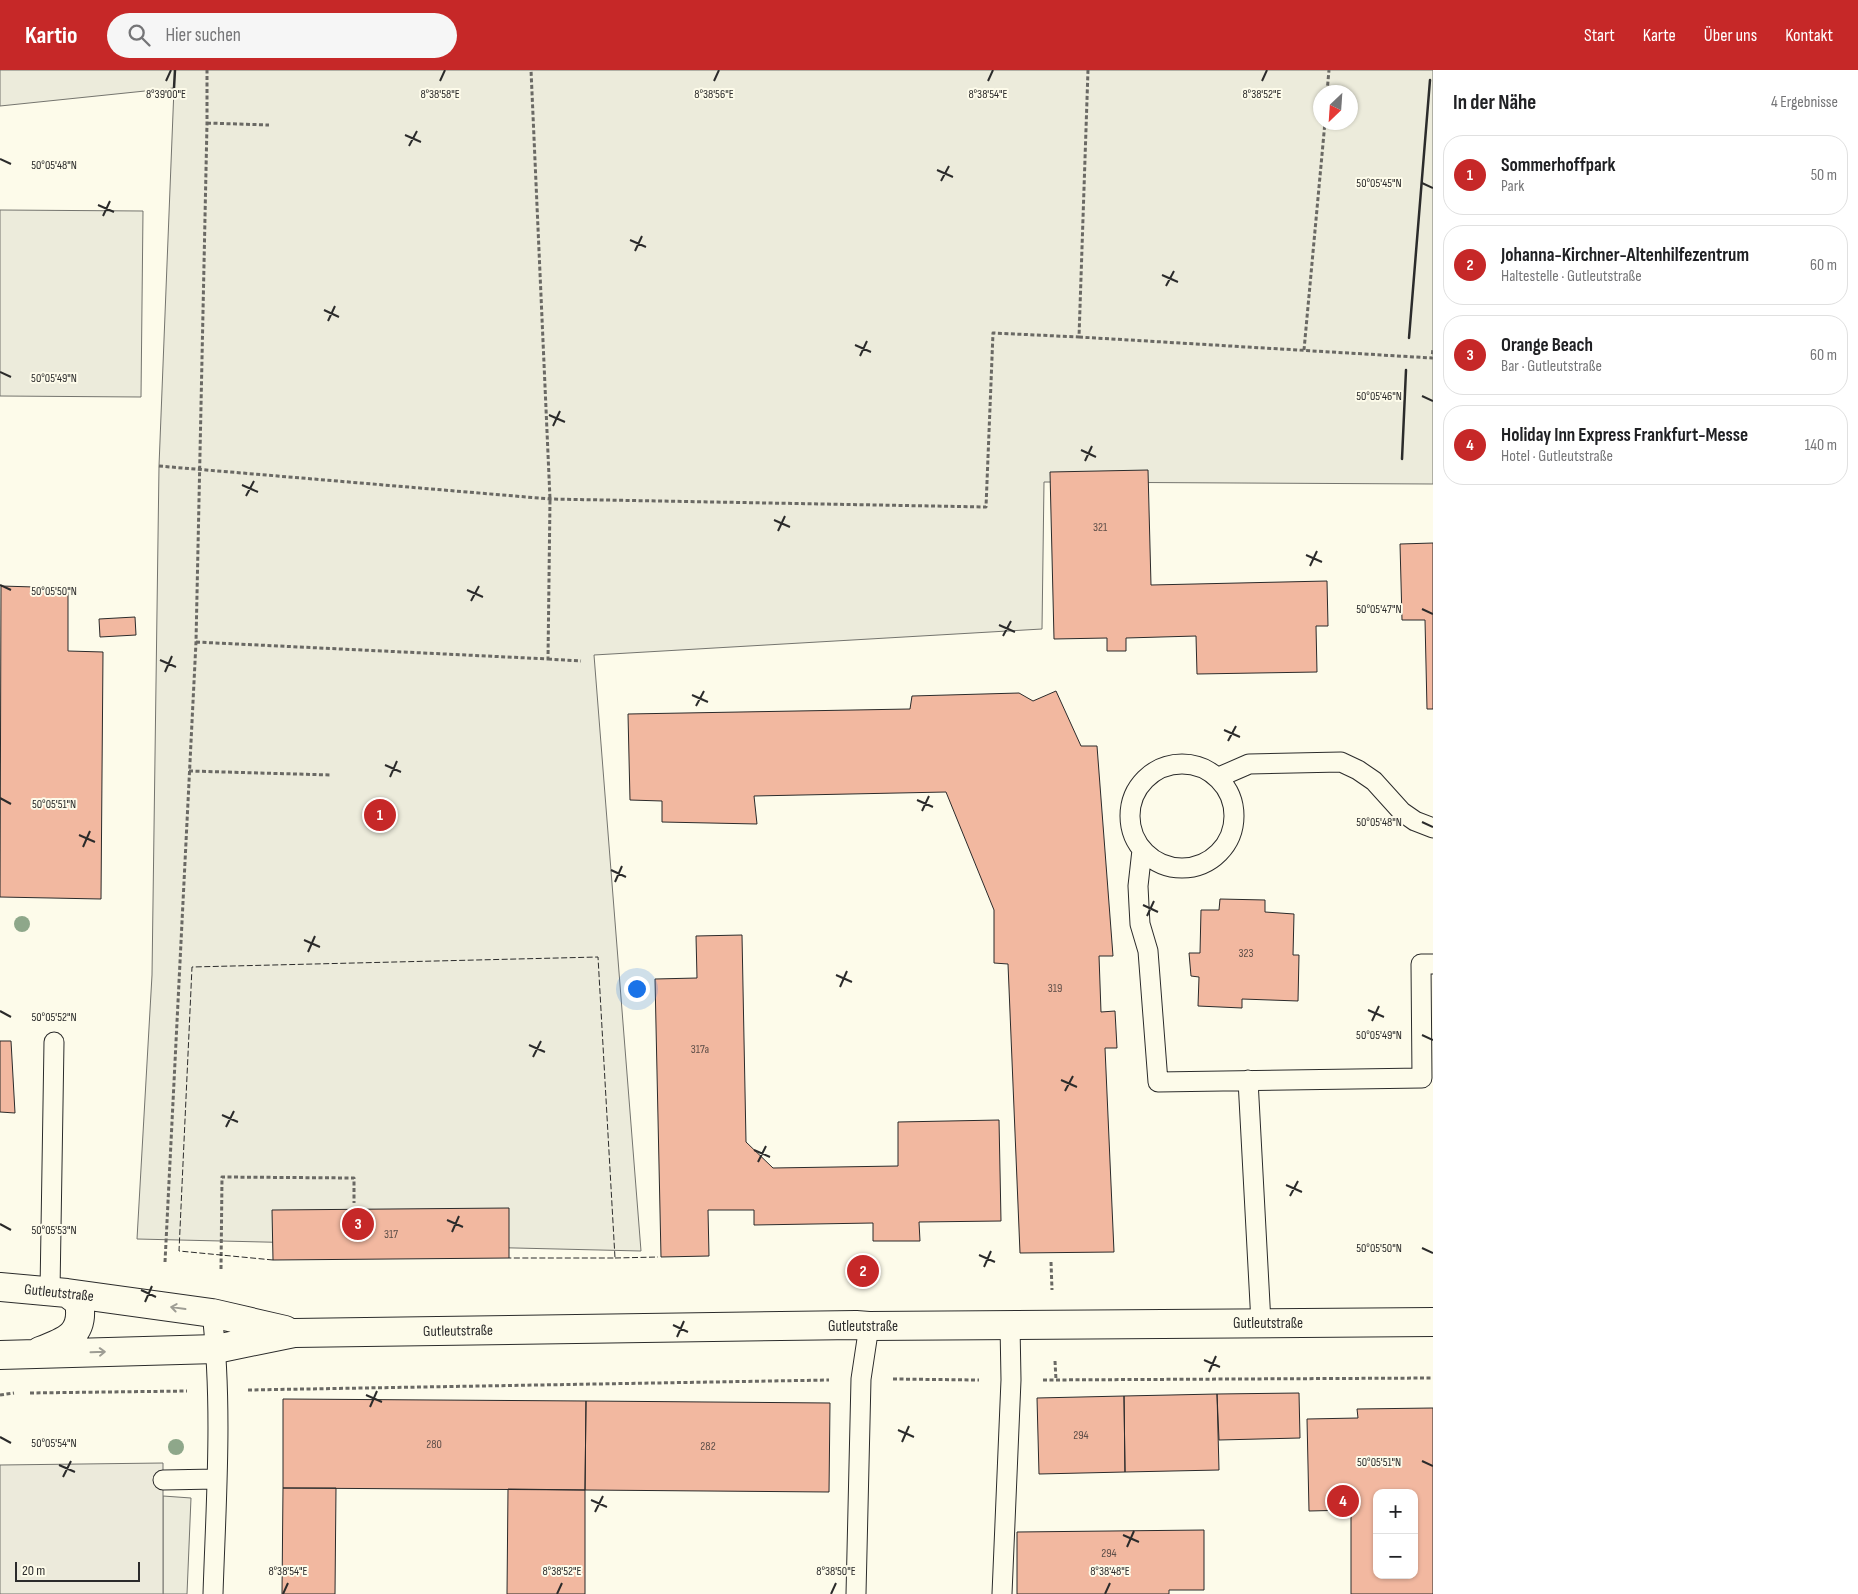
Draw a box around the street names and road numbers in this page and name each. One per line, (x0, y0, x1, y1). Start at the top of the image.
street label: Gutleutstraße (23, 1280, 95, 1306)
street label: Gutleutstraße (1233, 1314, 1303, 1333)
street label: Gutleutstraße (828, 1317, 898, 1336)
street label: Gutleutstraße (423, 1321, 493, 1341)

